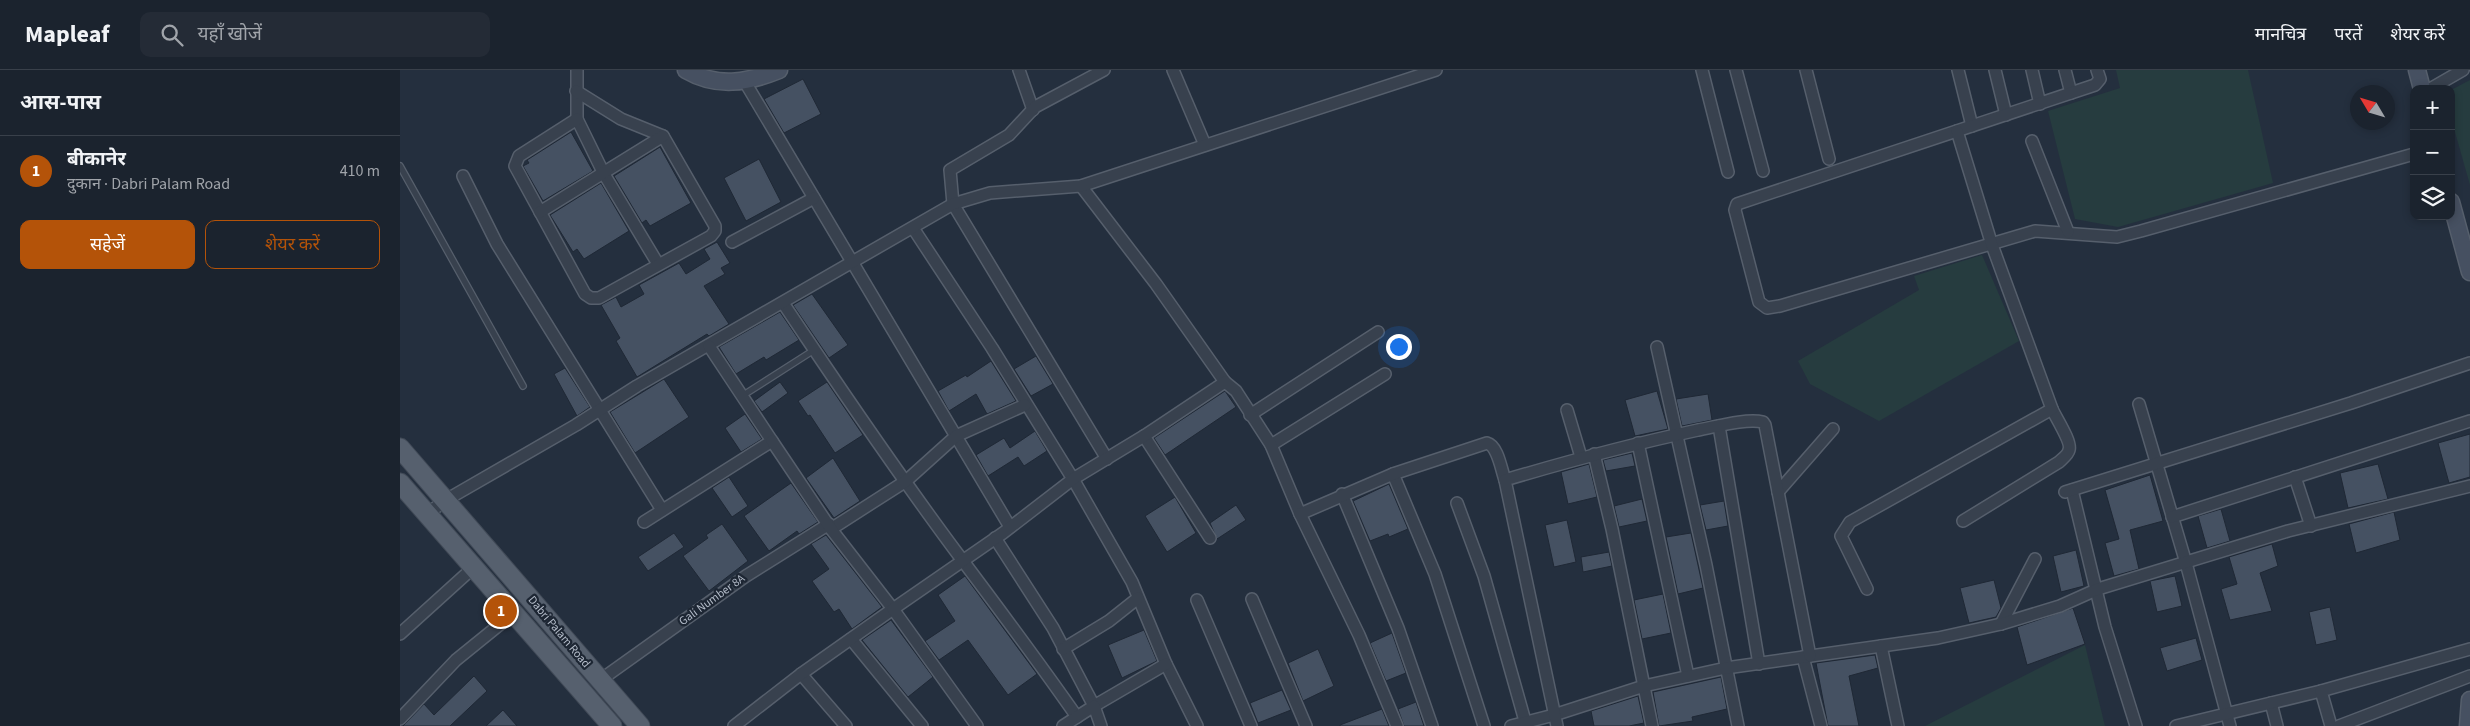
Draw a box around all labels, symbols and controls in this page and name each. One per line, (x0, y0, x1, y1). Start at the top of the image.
search box (140, 12, 490, 57)
text: Mapleaf (25, 17, 110, 52)
icon: search (158, 21, 186, 49)
text: यहाँ खोजें (198, 21, 262, 48)
text: मानचित्र (2255, 22, 2306, 47)
text: परतें (2334, 22, 2362, 47)
text: शेयर करें (2390, 22, 2445, 47)
north arrow (2350, 85, 2395, 130)
map controls (2410, 85, 2455, 220)
button: + (2410, 85, 2455, 130)
text: आस-पास (20, 87, 101, 117)
button: − (2410, 130, 2455, 175)
text: बीकानेर (67, 146, 126, 173)
text: 1 (32, 160, 40, 182)
text: 410 m (340, 160, 380, 182)
text: दुकान · Dabri Palam Road (67, 173, 230, 195)
button: layers (2410, 175, 2455, 220)
button: सहेजें (20, 220, 195, 269)
button: शेयर करें (205, 220, 380, 269)
your location (1386, 334, 1412, 360)
street label: Gali Number 8A (676, 570, 749, 630)
pin: 1 (485, 592, 517, 630)
street label: Dabri Palam Road (524, 592, 594, 672)

